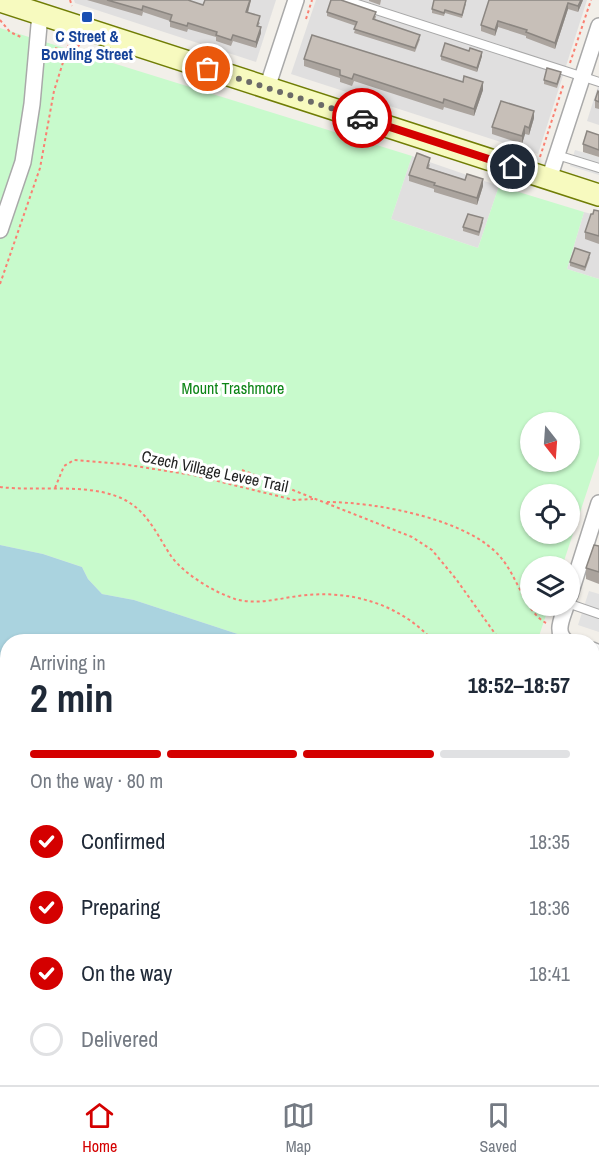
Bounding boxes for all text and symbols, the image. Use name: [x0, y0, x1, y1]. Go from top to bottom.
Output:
marker: C Street & Bowling Street: [80, 10, 94, 24]
place label: C Street & Bowling Street: [41, 25, 134, 65]
pin: [182, 43, 233, 94]
icon: bag: [191, 52, 224, 85]
courier: [332, 88, 392, 148]
icon: car: [346, 102, 379, 135]
pin: [487, 141, 538, 192]
icon: home: [496, 150, 529, 183]
park label: Mount Trashmore: [182, 377, 284, 399]
north arrow: [520, 412, 580, 472]
map controls: [520, 412, 580, 616]
street label: Czech Village Levee Trail: [140, 445, 290, 497]
button: locate: [520, 484, 580, 544]
button: layers: [520, 556, 580, 616]
text: Arriving in: [30, 649, 106, 676]
text: 18:52–18:57: [468, 670, 570, 700]
text: 2 min: [30, 672, 114, 724]
text: On the way · 80 m: [30, 767, 163, 794]
icon: check: [30, 825, 63, 858]
text: Confirmed: [81, 826, 165, 856]
text: 18:35: [529, 828, 570, 855]
icon: check: [30, 891, 63, 924]
text: Preparing: [81, 892, 160, 922]
text: 18:36: [529, 894, 570, 921]
icon: check: [30, 957, 63, 990]
text: On the way: [81, 958, 172, 988]
text: 18:41: [529, 960, 570, 987]
text: Delivered: [81, 1024, 158, 1054]
tab: Home: [82, 1099, 117, 1157]
tab: Map: [282, 1099, 315, 1157]
tab: Saved: [479, 1099, 517, 1157]

